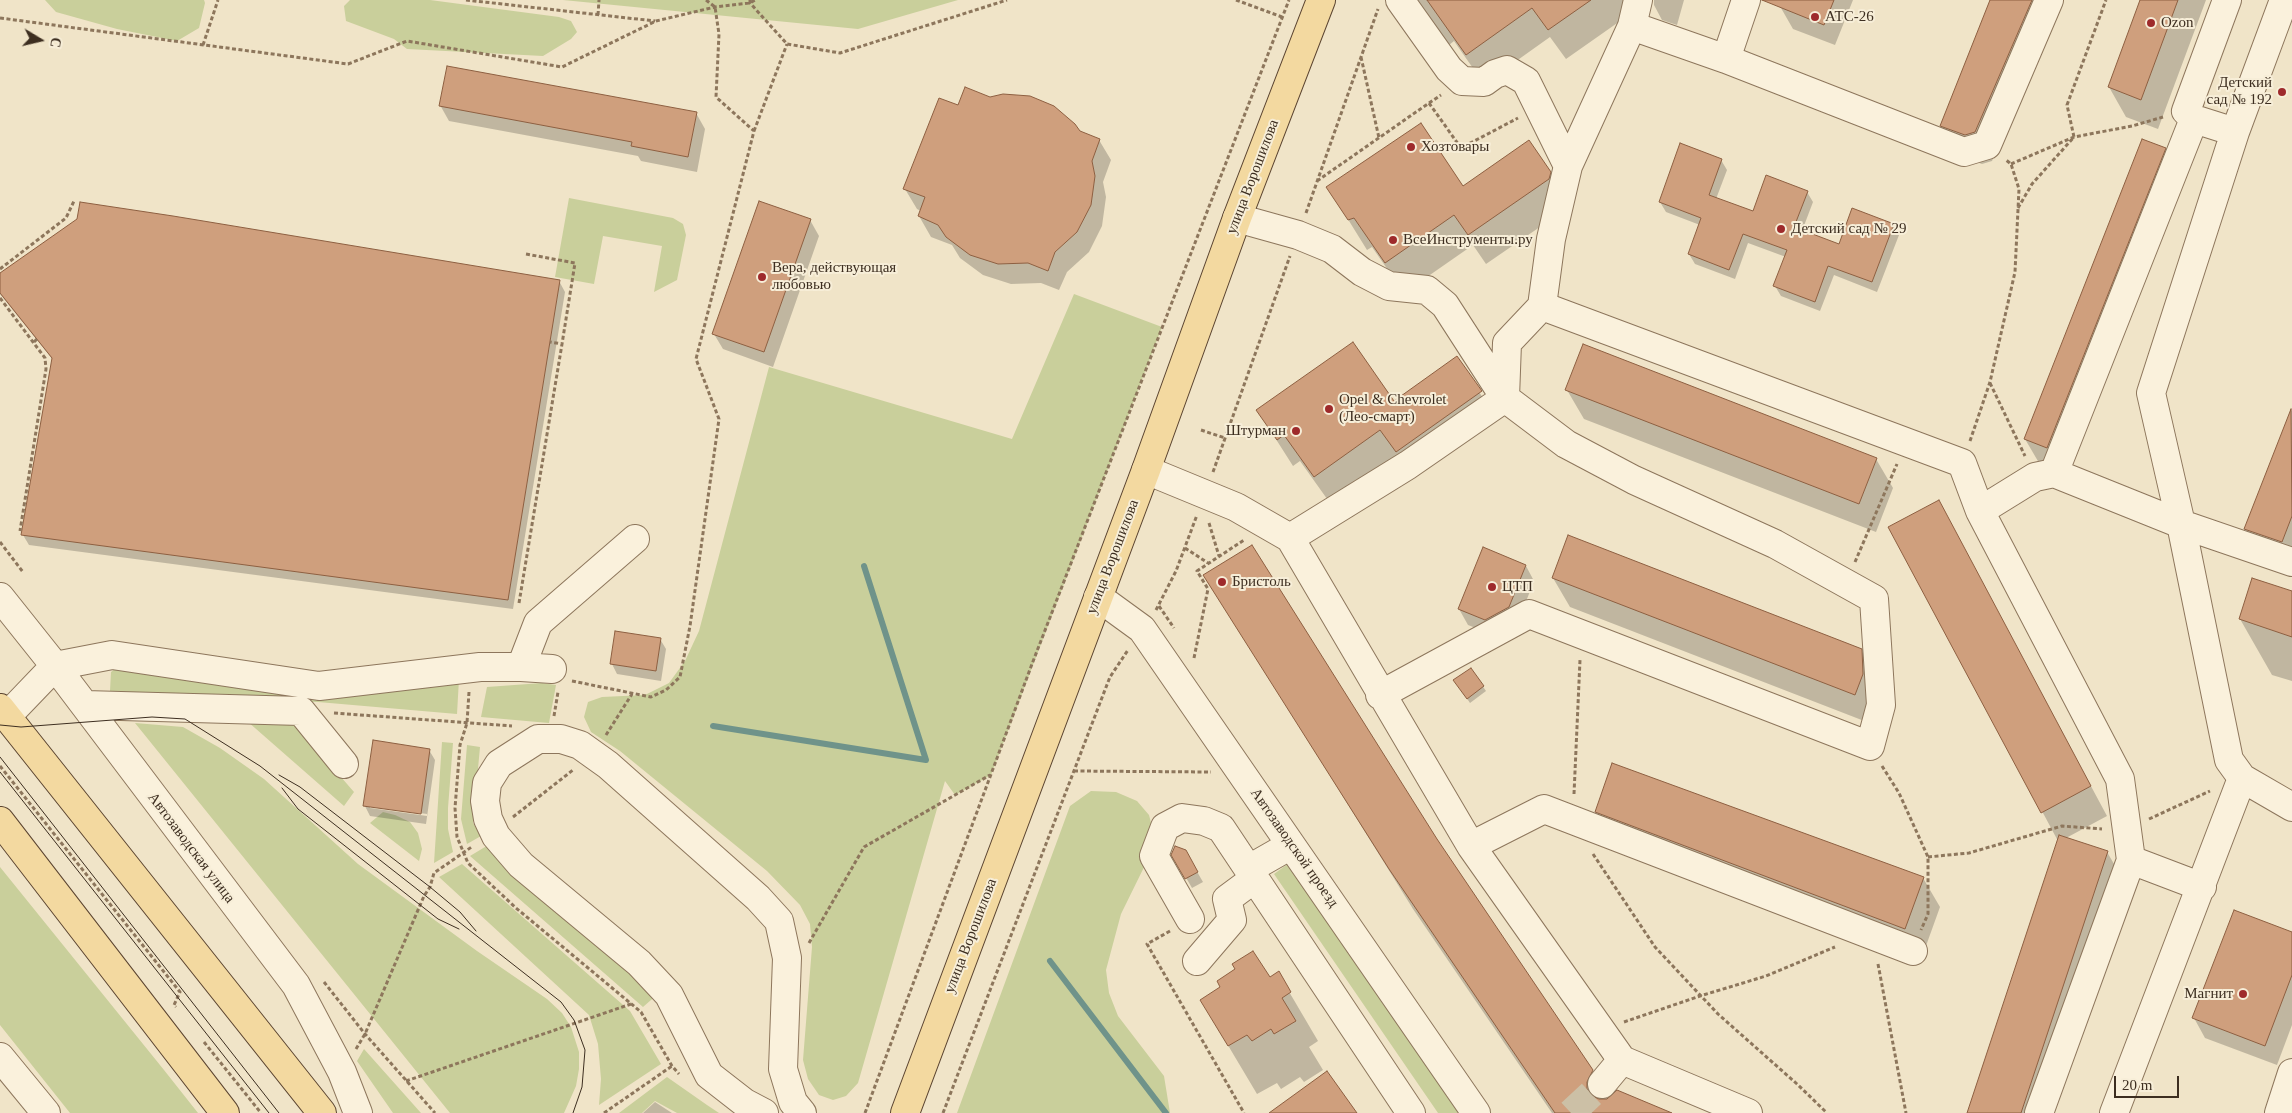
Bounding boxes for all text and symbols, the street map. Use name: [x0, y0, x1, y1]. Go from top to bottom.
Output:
place label: АТС-26: [1825, 8, 1874, 26]
marker: АТС-26: [1809, 11, 1821, 23]
place label: Ozon: [2161, 14, 2193, 32]
north arrow: [15, 15, 65, 65]
marker: Ozon: [2145, 17, 2157, 29]
text: С: [47, 36, 64, 49]
place label: Детский сад № 192: [2207, 74, 2272, 109]
marker: Детский сад № 192: [2276, 86, 2288, 98]
street label: улица Ворошилова: [1223, 117, 1283, 237]
place label: Хозтовары: [1421, 138, 1489, 156]
marker: Хозтовары: [1405, 141, 1417, 153]
place label: Детский сад № 29: [1791, 220, 1907, 238]
marker: Детский сад № 29: [1775, 223, 1787, 235]
place label: ВсеИнструменты.ру: [1403, 231, 1533, 249]
marker: ВсеИнструменты.ру: [1387, 234, 1399, 246]
place label: Вера, действующая любовью: [772, 259, 896, 294]
marker: Вера, действующая любовью: [756, 271, 768, 283]
place label: Opel & Chevrolet (Лео-смарт): [1339, 391, 1446, 426]
marker: Opel & Chevrolet (Лео-смарт): [1323, 403, 1335, 415]
place label: Штурман: [1226, 422, 1286, 440]
marker: Штурман: [1290, 425, 1302, 437]
street label: улица Ворошилова: [1083, 497, 1143, 617]
place label: Бристоль: [1232, 573, 1291, 591]
marker: Бристоль: [1216, 576, 1228, 588]
place label: ЦТП: [1502, 578, 1533, 596]
marker: ЦТП: [1486, 581, 1498, 593]
street label: Автозаводской проезд: [1246, 785, 1342, 911]
street label: Автозаводская улица: [144, 789, 238, 907]
street label: улица Ворошилова: [941, 876, 1001, 996]
place label: Магнит: [2184, 985, 2233, 1003]
marker: Магнит: [2237, 988, 2249, 1000]
scale bar: [2117, 1066, 2182, 1098]
text: 20 m: [2122, 1077, 2152, 1093]

